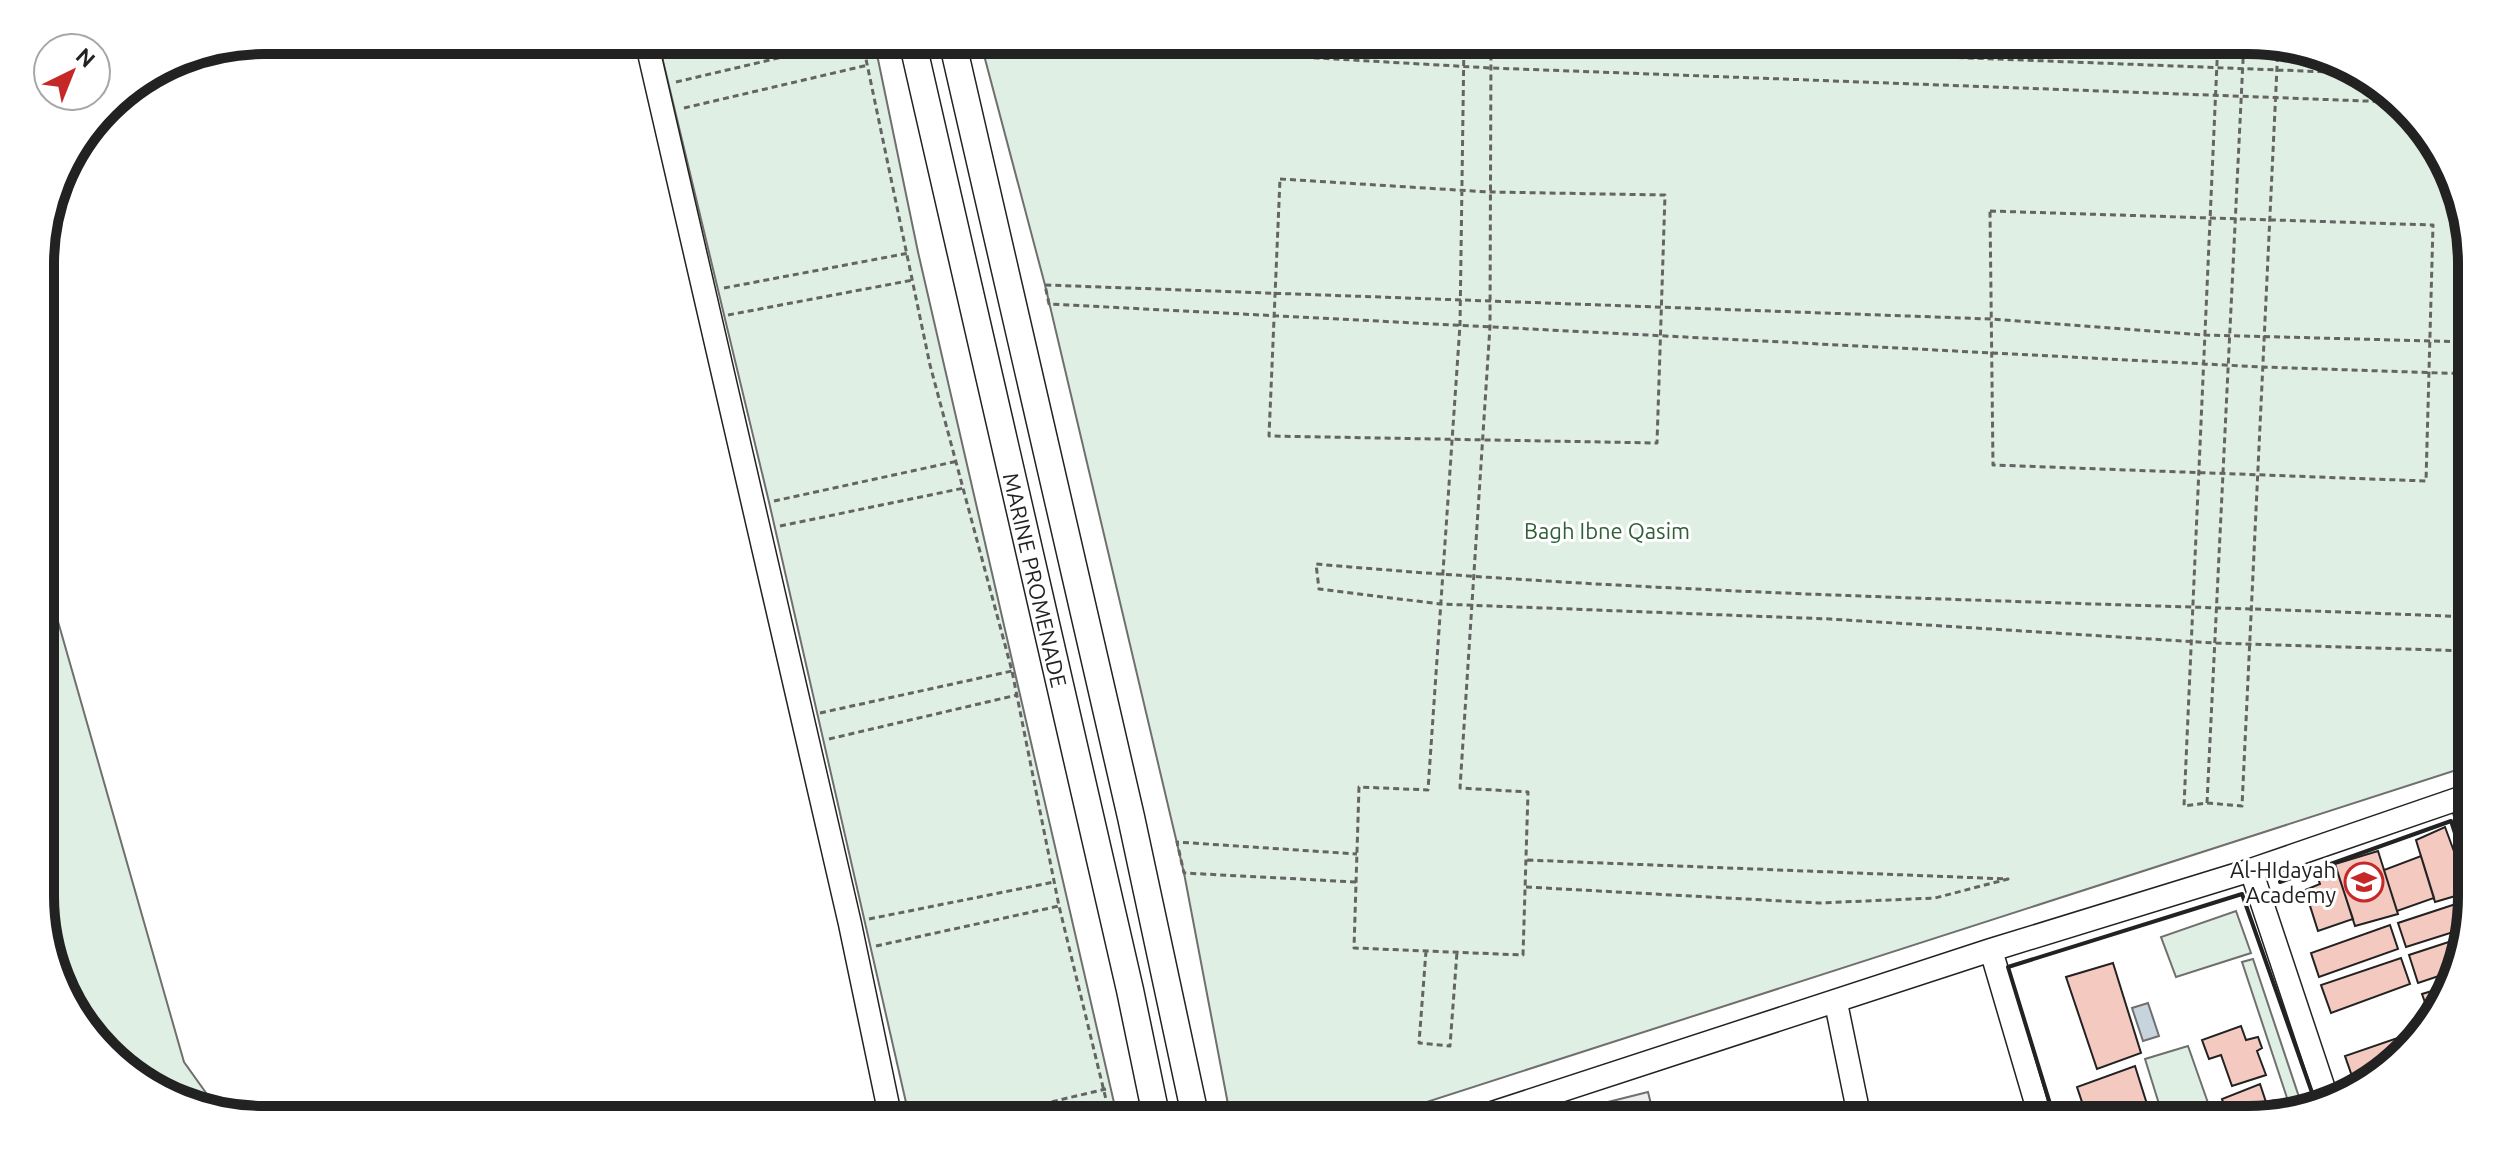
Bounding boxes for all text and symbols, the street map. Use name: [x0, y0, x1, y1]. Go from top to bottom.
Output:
north arrow: [32, 32, 112, 112]
text: N: [71, 42, 101, 72]
street label: MARINE PROMENADE: [999, 470, 1073, 690]
park label: Bagh Ibne Qasim: [1524, 518, 1690, 543]
place label: Al-HIdayah Academy: [2230, 857, 2336, 907]
school or university icon: Al-HIdayah Academy: [2343, 861, 2385, 903]

